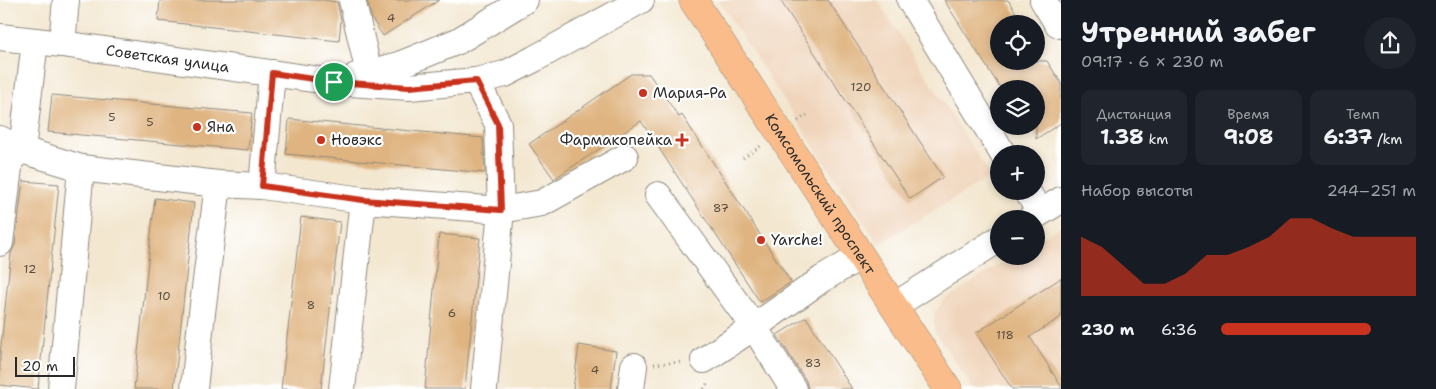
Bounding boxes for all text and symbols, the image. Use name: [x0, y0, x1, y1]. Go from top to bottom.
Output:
house number: 4: [387, 10, 395, 26]
text: Утренний забег: [1081, 13, 1316, 51]
map controls: [990, 15, 1045, 265]
button: locate: [990, 15, 1045, 70]
button: share: [1364, 17, 1416, 69]
street label: Советская улица: [105, 40, 231, 77]
text: 09:17 · 6 × 230 m: [1081, 51, 1223, 72]
pin: [313, 61, 355, 103]
icon: arrive: [320, 68, 348, 96]
house number: 120: [851, 79, 871, 95]
button: layers: [990, 80, 1045, 135]
place label: Мария-Ра: [653, 83, 727, 103]
marker: Мария-Ра: [637, 87, 649, 99]
text: Дистанция: [1097, 105, 1172, 123]
text: Время: [1227, 105, 1270, 123]
text: Темп: [1346, 105, 1380, 123]
house number: 5: [108, 109, 116, 125]
street label: Комсомольский проспект: [760, 110, 880, 279]
house number: 5: [146, 114, 154, 130]
place label: Яна: [207, 117, 235, 137]
marker: Яна: [191, 121, 203, 133]
text: 1.38: [1100, 123, 1144, 151]
text: 9:08: [1223, 123, 1274, 151]
text: 6:37: [1323, 123, 1372, 151]
place label: Новэкс: [331, 130, 382, 150]
place label: Фармакопейка: [560, 130, 673, 150]
text: km: [1144, 130, 1168, 148]
text: /km: [1372, 130, 1402, 148]
marker: Новэкс: [315, 134, 327, 146]
marker: Фармакопейка: [676, 134, 688, 146]
button: +: [990, 145, 1045, 200]
text: Набор высоты: [1081, 180, 1193, 201]
text: 244–251 m: [1327, 180, 1416, 201]
house number: 87: [713, 200, 729, 216]
button: −: [990, 210, 1045, 265]
place label: Yarche!: [771, 230, 823, 250]
marker: Yarche!: [755, 234, 767, 246]
house number: 12: [24, 261, 36, 277]
house number: 10: [157, 288, 171, 304]
house number: 8: [307, 297, 315, 313]
house number: 6: [448, 305, 456, 321]
text: 230 m: [1081, 319, 1134, 340]
text: 6:36: [1161, 319, 1197, 340]
house number: 118: [996, 327, 1014, 343]
scale bar: [15, 354, 75, 377]
house number: 83: [805, 355, 821, 371]
text: 20 m: [22, 357, 58, 375]
house number: 4: [591, 362, 599, 378]

